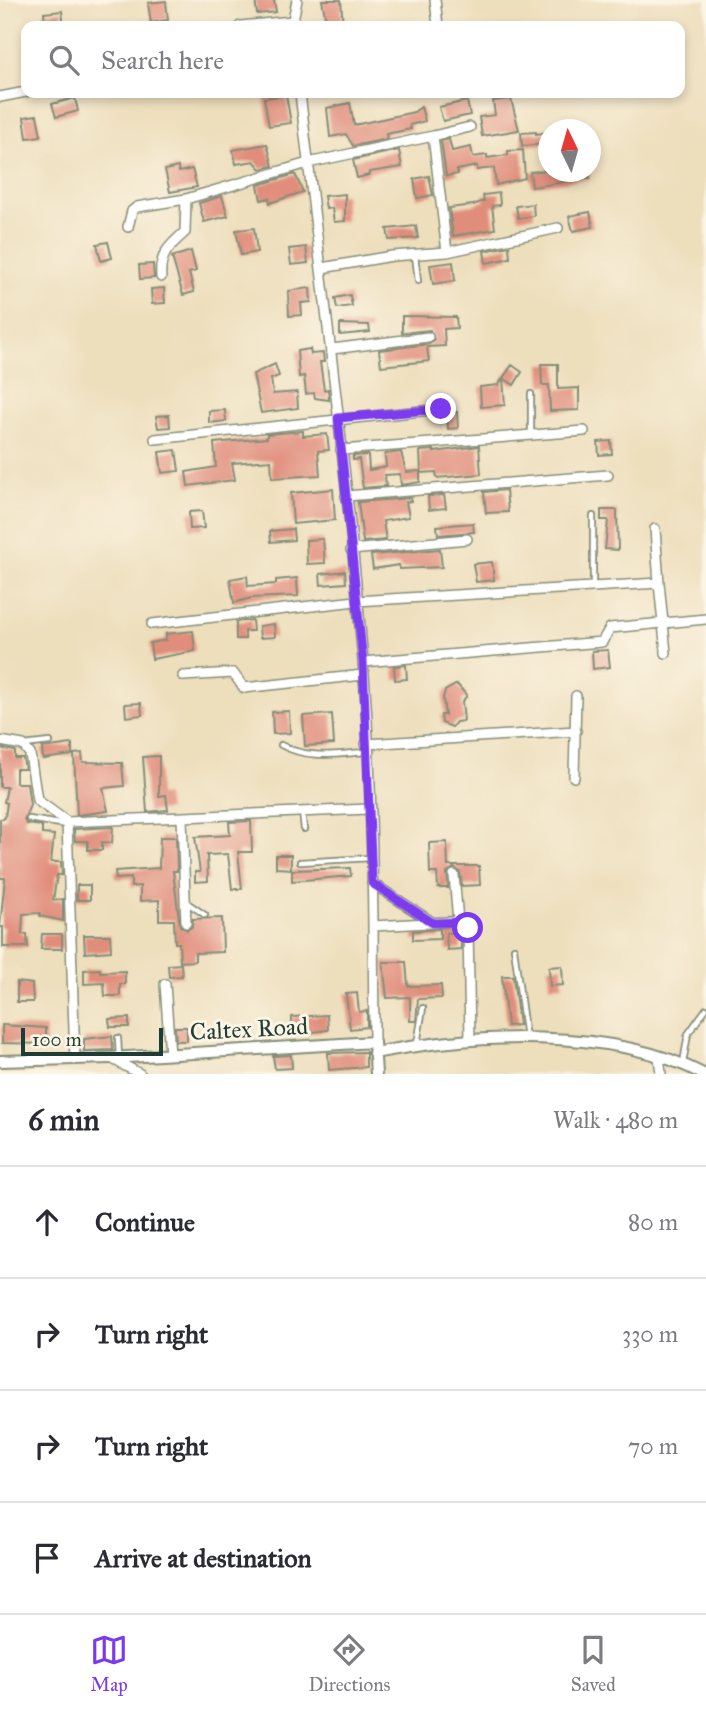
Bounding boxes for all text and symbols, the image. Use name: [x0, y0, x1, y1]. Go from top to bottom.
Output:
search box: [21, 21, 685, 98]
icon: search: [45, 41, 83, 79]
text: Search here: [101, 44, 224, 76]
north arrow: [538, 119, 601, 182]
route end: [425, 393, 456, 424]
route start: [452, 912, 483, 943]
street label: Caltex Road: [189, 1011, 309, 1047]
scale bar: [21, 1025, 163, 1057]
text: 100 m: [32, 1028, 82, 1051]
text: 6 min: [28, 1102, 100, 1138]
text: Walk · 480 m: [553, 1106, 678, 1134]
icon: ahead: [28, 1203, 66, 1241]
text: Continue: [95, 1206, 195, 1238]
text: 80 m: [628, 1208, 678, 1236]
icon: right: [28, 1315, 66, 1353]
text: Turn right: [95, 1318, 208, 1350]
text: 330 m: [622, 1320, 678, 1348]
icon: right: [28, 1427, 66, 1465]
text: Turn right: [95, 1430, 208, 1462]
text: 70 m: [628, 1432, 678, 1460]
icon: arrive: [28, 1539, 66, 1577]
text: Arrive at destination: [95, 1542, 312, 1574]
tab: Map: [90, 1631, 128, 1696]
tab: Directions: [308, 1631, 390, 1696]
tab: Saved: [571, 1631, 616, 1696]

